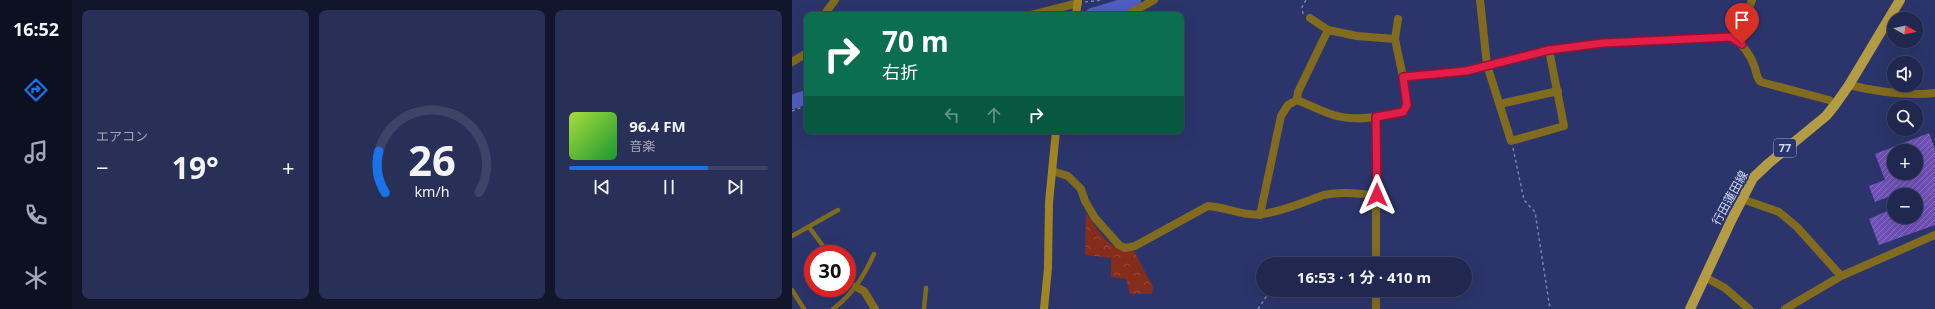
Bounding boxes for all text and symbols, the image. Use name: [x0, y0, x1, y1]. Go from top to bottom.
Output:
pin: [1725, 3, 1759, 44]
icon: arrive: [1731, 9, 1753, 31]
north arrow: [1887, 12, 1923, 48]
map controls: [1887, 12, 1923, 224]
text: 16:52: [13, 17, 59, 41]
text: 70 m: [882, 22, 949, 60]
icon: right: [816, 28, 868, 80]
button: sound: [1887, 56, 1923, 92]
text: 右折: [882, 60, 918, 84]
icon: directions: [22, 76, 50, 104]
button: search: [1887, 100, 1923, 136]
icon: left: [941, 104, 963, 126]
icon: ahead: [983, 104, 1005, 126]
icon: right: [1025, 104, 1047, 126]
text: 96.4 FM: [629, 116, 686, 136]
text: エアコン: [96, 127, 148, 145]
text: 26: [408, 131, 456, 187]
text: 音楽: [629, 137, 655, 155]
icon: music: [22, 138, 50, 166]
road number: 77: [1774, 139, 1796, 157]
button: +: [1887, 144, 1923, 180]
text: 19°: [172, 147, 219, 188]
text: −: [96, 152, 109, 182]
text: +: [282, 152, 295, 182]
street label: 行田蓮田線: [1708, 167, 1752, 228]
position arrow: [1356, 174, 1398, 216]
icon: previous: [591, 176, 613, 198]
icon: pause: [658, 176, 680, 198]
icon: next: [724, 176, 746, 198]
text: km/h: [414, 181, 450, 200]
button: −: [1887, 188, 1923, 224]
icon: phone: [22, 201, 50, 229]
speed limit sign: 30: [804, 245, 856, 297]
icon: climate: [22, 264, 50, 292]
text: 16:53 · 1 分 · 410 m: [1297, 267, 1431, 287]

